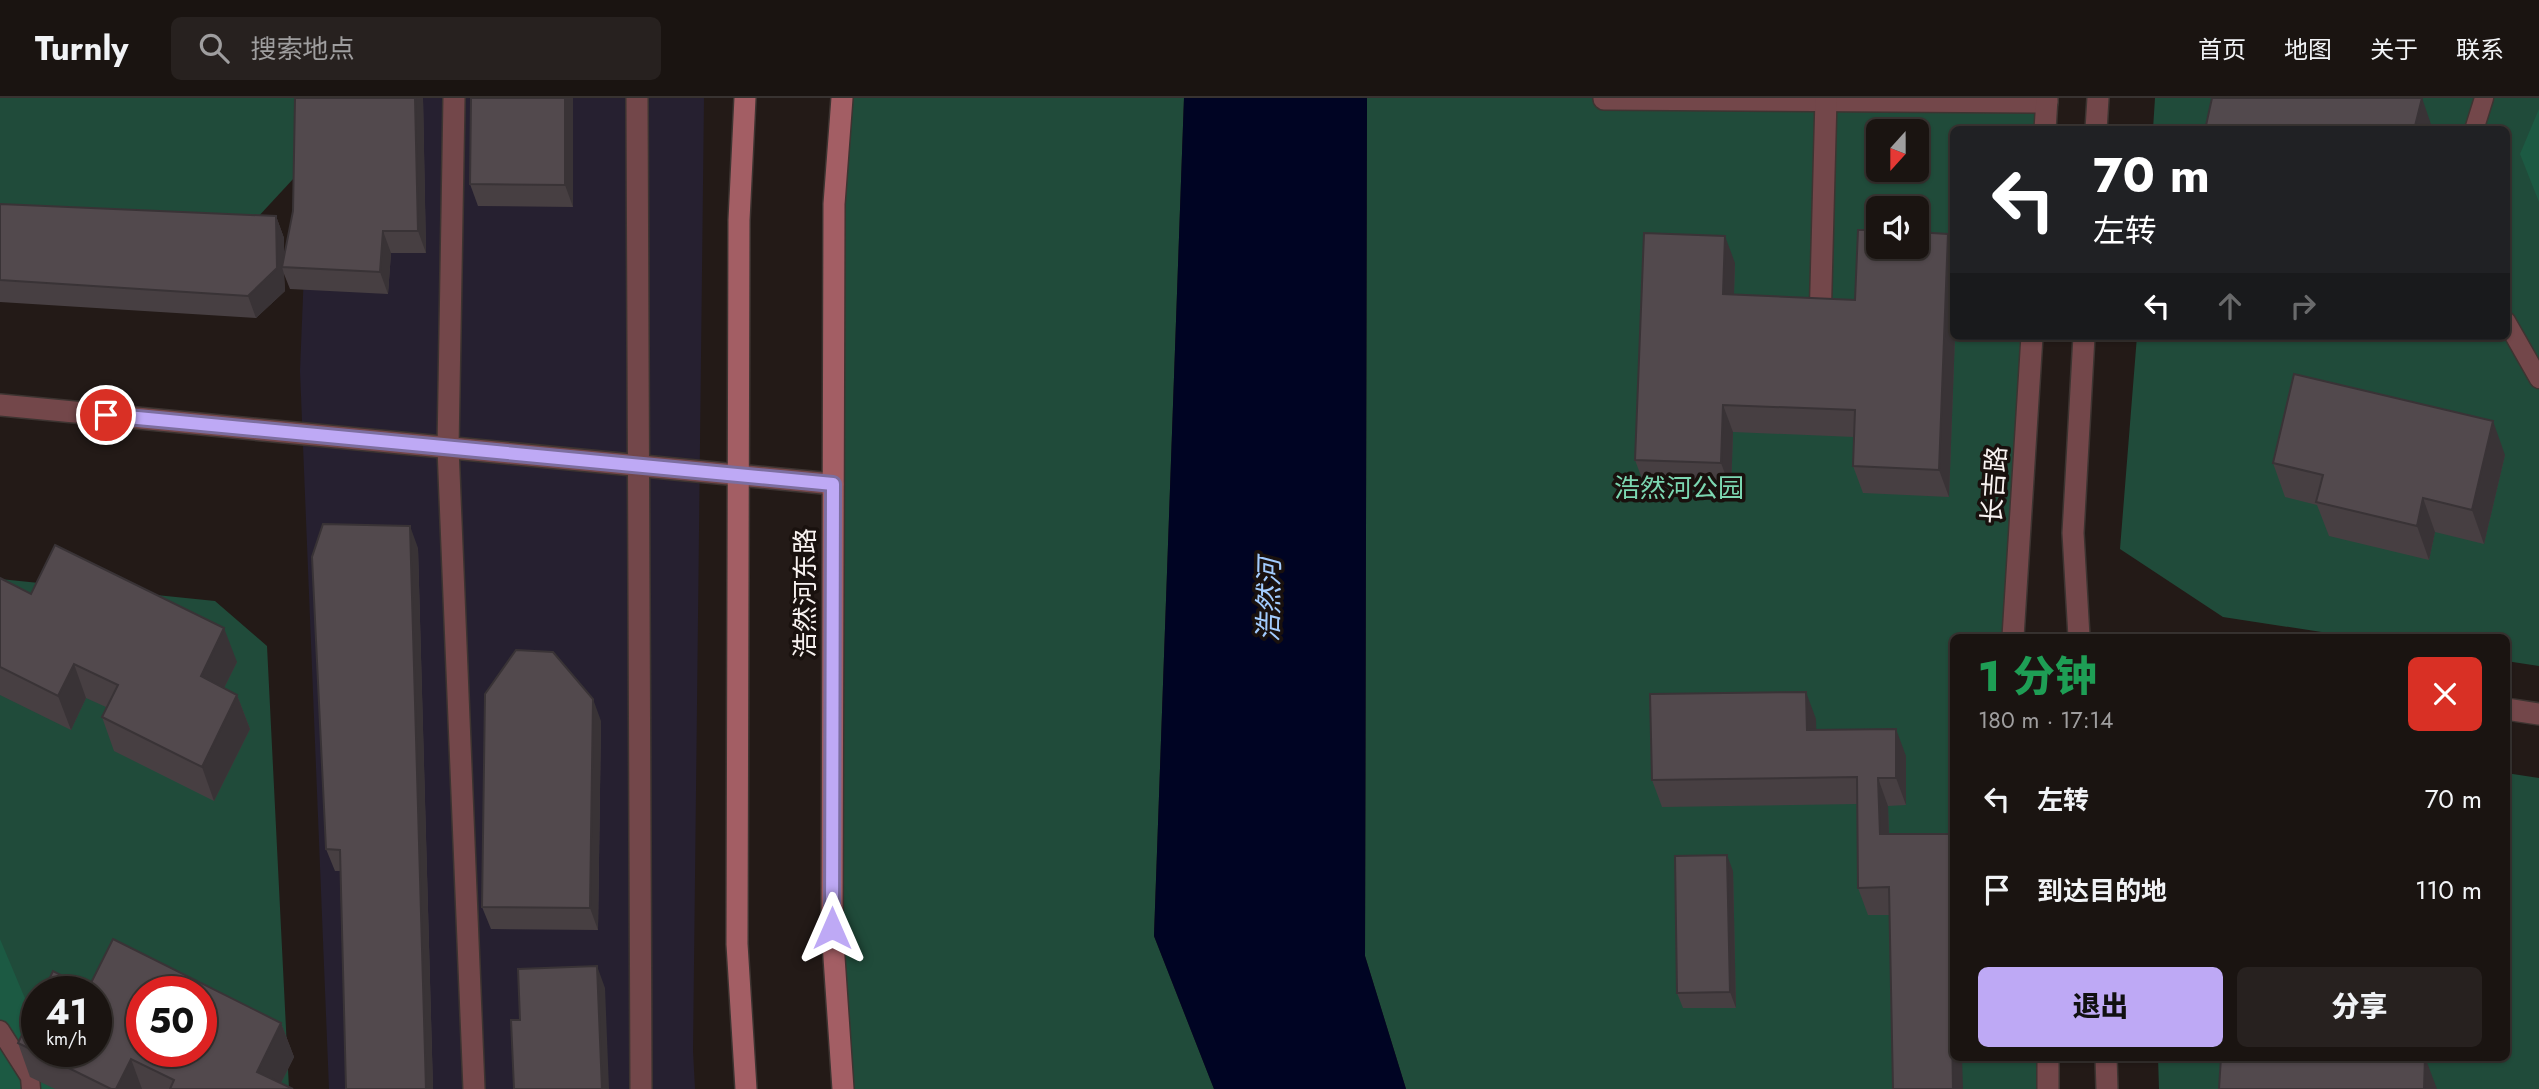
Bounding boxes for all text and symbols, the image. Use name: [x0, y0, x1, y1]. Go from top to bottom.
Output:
search box: [171, 17, 661, 80]
text: Turnly: [35, 25, 129, 72]
icon: search: [195, 29, 233, 67]
text: 搜索地点: [251, 30, 355, 68]
text: 首页: [2198, 32, 2246, 67]
text: 地图: [2284, 32, 2332, 67]
text: 关于: [2370, 32, 2418, 67]
text: 联系: [2456, 32, 2504, 67]
north arrow: [1866, 119, 1928, 182]
map controls: [1866, 119, 1929, 259]
text: 70 m: [2093, 140, 2210, 210]
icon: left: [1978, 154, 2069, 245]
button: sound: [1866, 196, 1929, 259]
text: 左转: [2093, 208, 2157, 254]
icon: left: [2138, 287, 2176, 325]
icon: ahead: [2211, 287, 2249, 325]
icon: right: [2284, 287, 2322, 325]
pin: [76, 385, 136, 445]
icon: arrive: [87, 396, 125, 434]
street label: 长吉路: [1972, 445, 2016, 525]
park label: 浩然河公园: [1614, 469, 1744, 507]
street label: 浩然河东路: [786, 528, 824, 658]
water label: 浩然河: [1248, 553, 1290, 642]
text: 1 分钟: [1978, 646, 2097, 707]
button: close: [2408, 657, 2482, 731]
text: 180 m · 17:14: [1978, 703, 2113, 737]
icon: left: [1978, 780, 2016, 818]
text: 70 m: [2425, 780, 2482, 818]
text: 左转: [2037, 781, 2089, 819]
icon: arrive: [1978, 871, 2016, 909]
text: 110 m: [2415, 871, 2482, 909]
text: 到达目的地: [2037, 872, 2167, 910]
position arrow: [795, 891, 869, 965]
button: 退出: [1978, 967, 2223, 1047]
button: 分享: [2237, 967, 2482, 1047]
speed limit sign: 50: [126, 976, 217, 1067]
text: 41: [45, 987, 88, 1037]
text: km/h: [46, 1026, 87, 1052]

